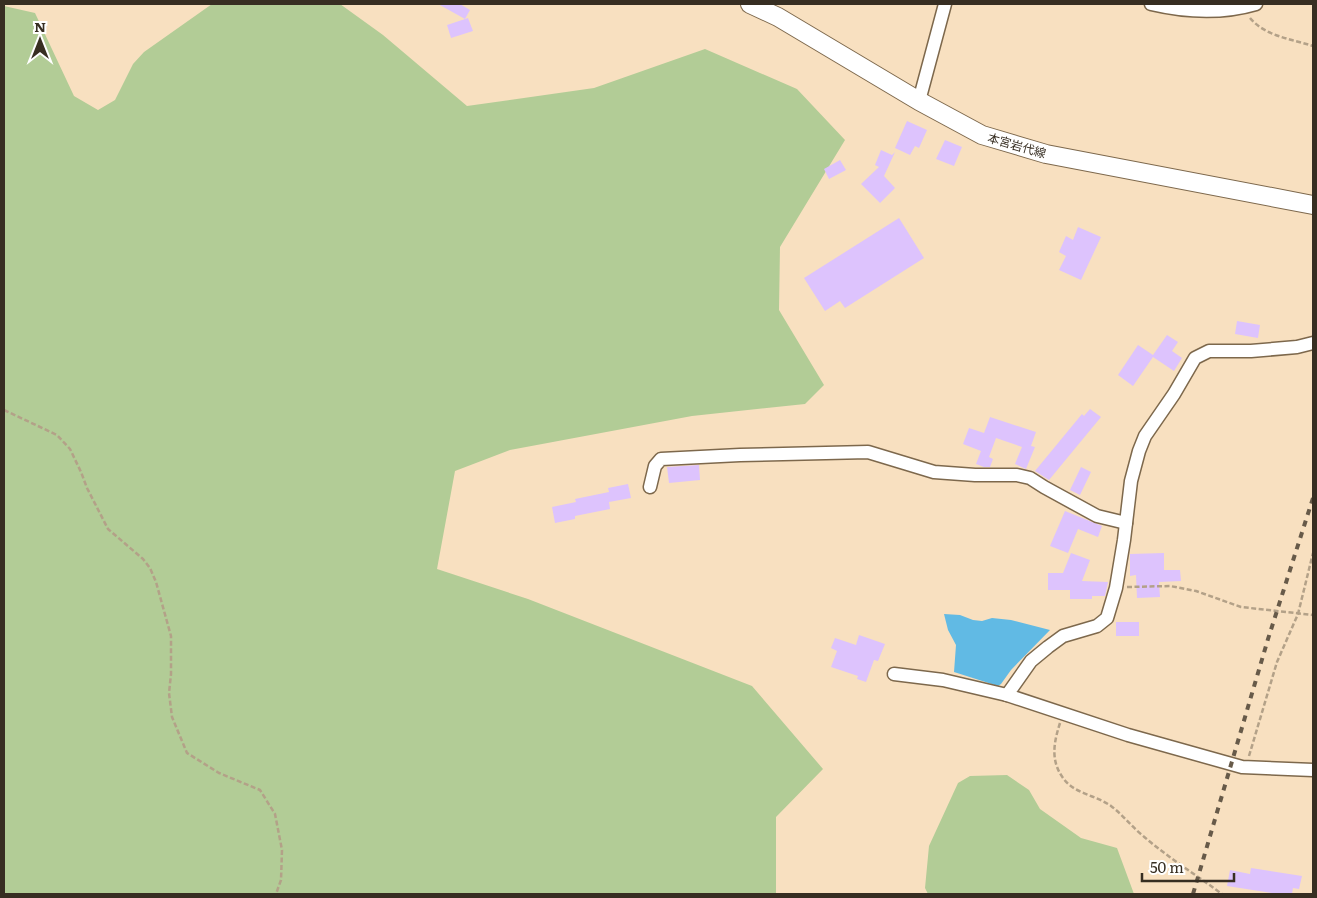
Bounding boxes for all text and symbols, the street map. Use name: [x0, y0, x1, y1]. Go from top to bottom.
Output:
north arrow: [15, 15, 65, 65]
text: N: [34, 16, 46, 36]
street label: 本宮岩代線: [986, 128, 1048, 162]
scale bar: [1142, 850, 1234, 882]
text: 50 m: [1150, 855, 1184, 878]

